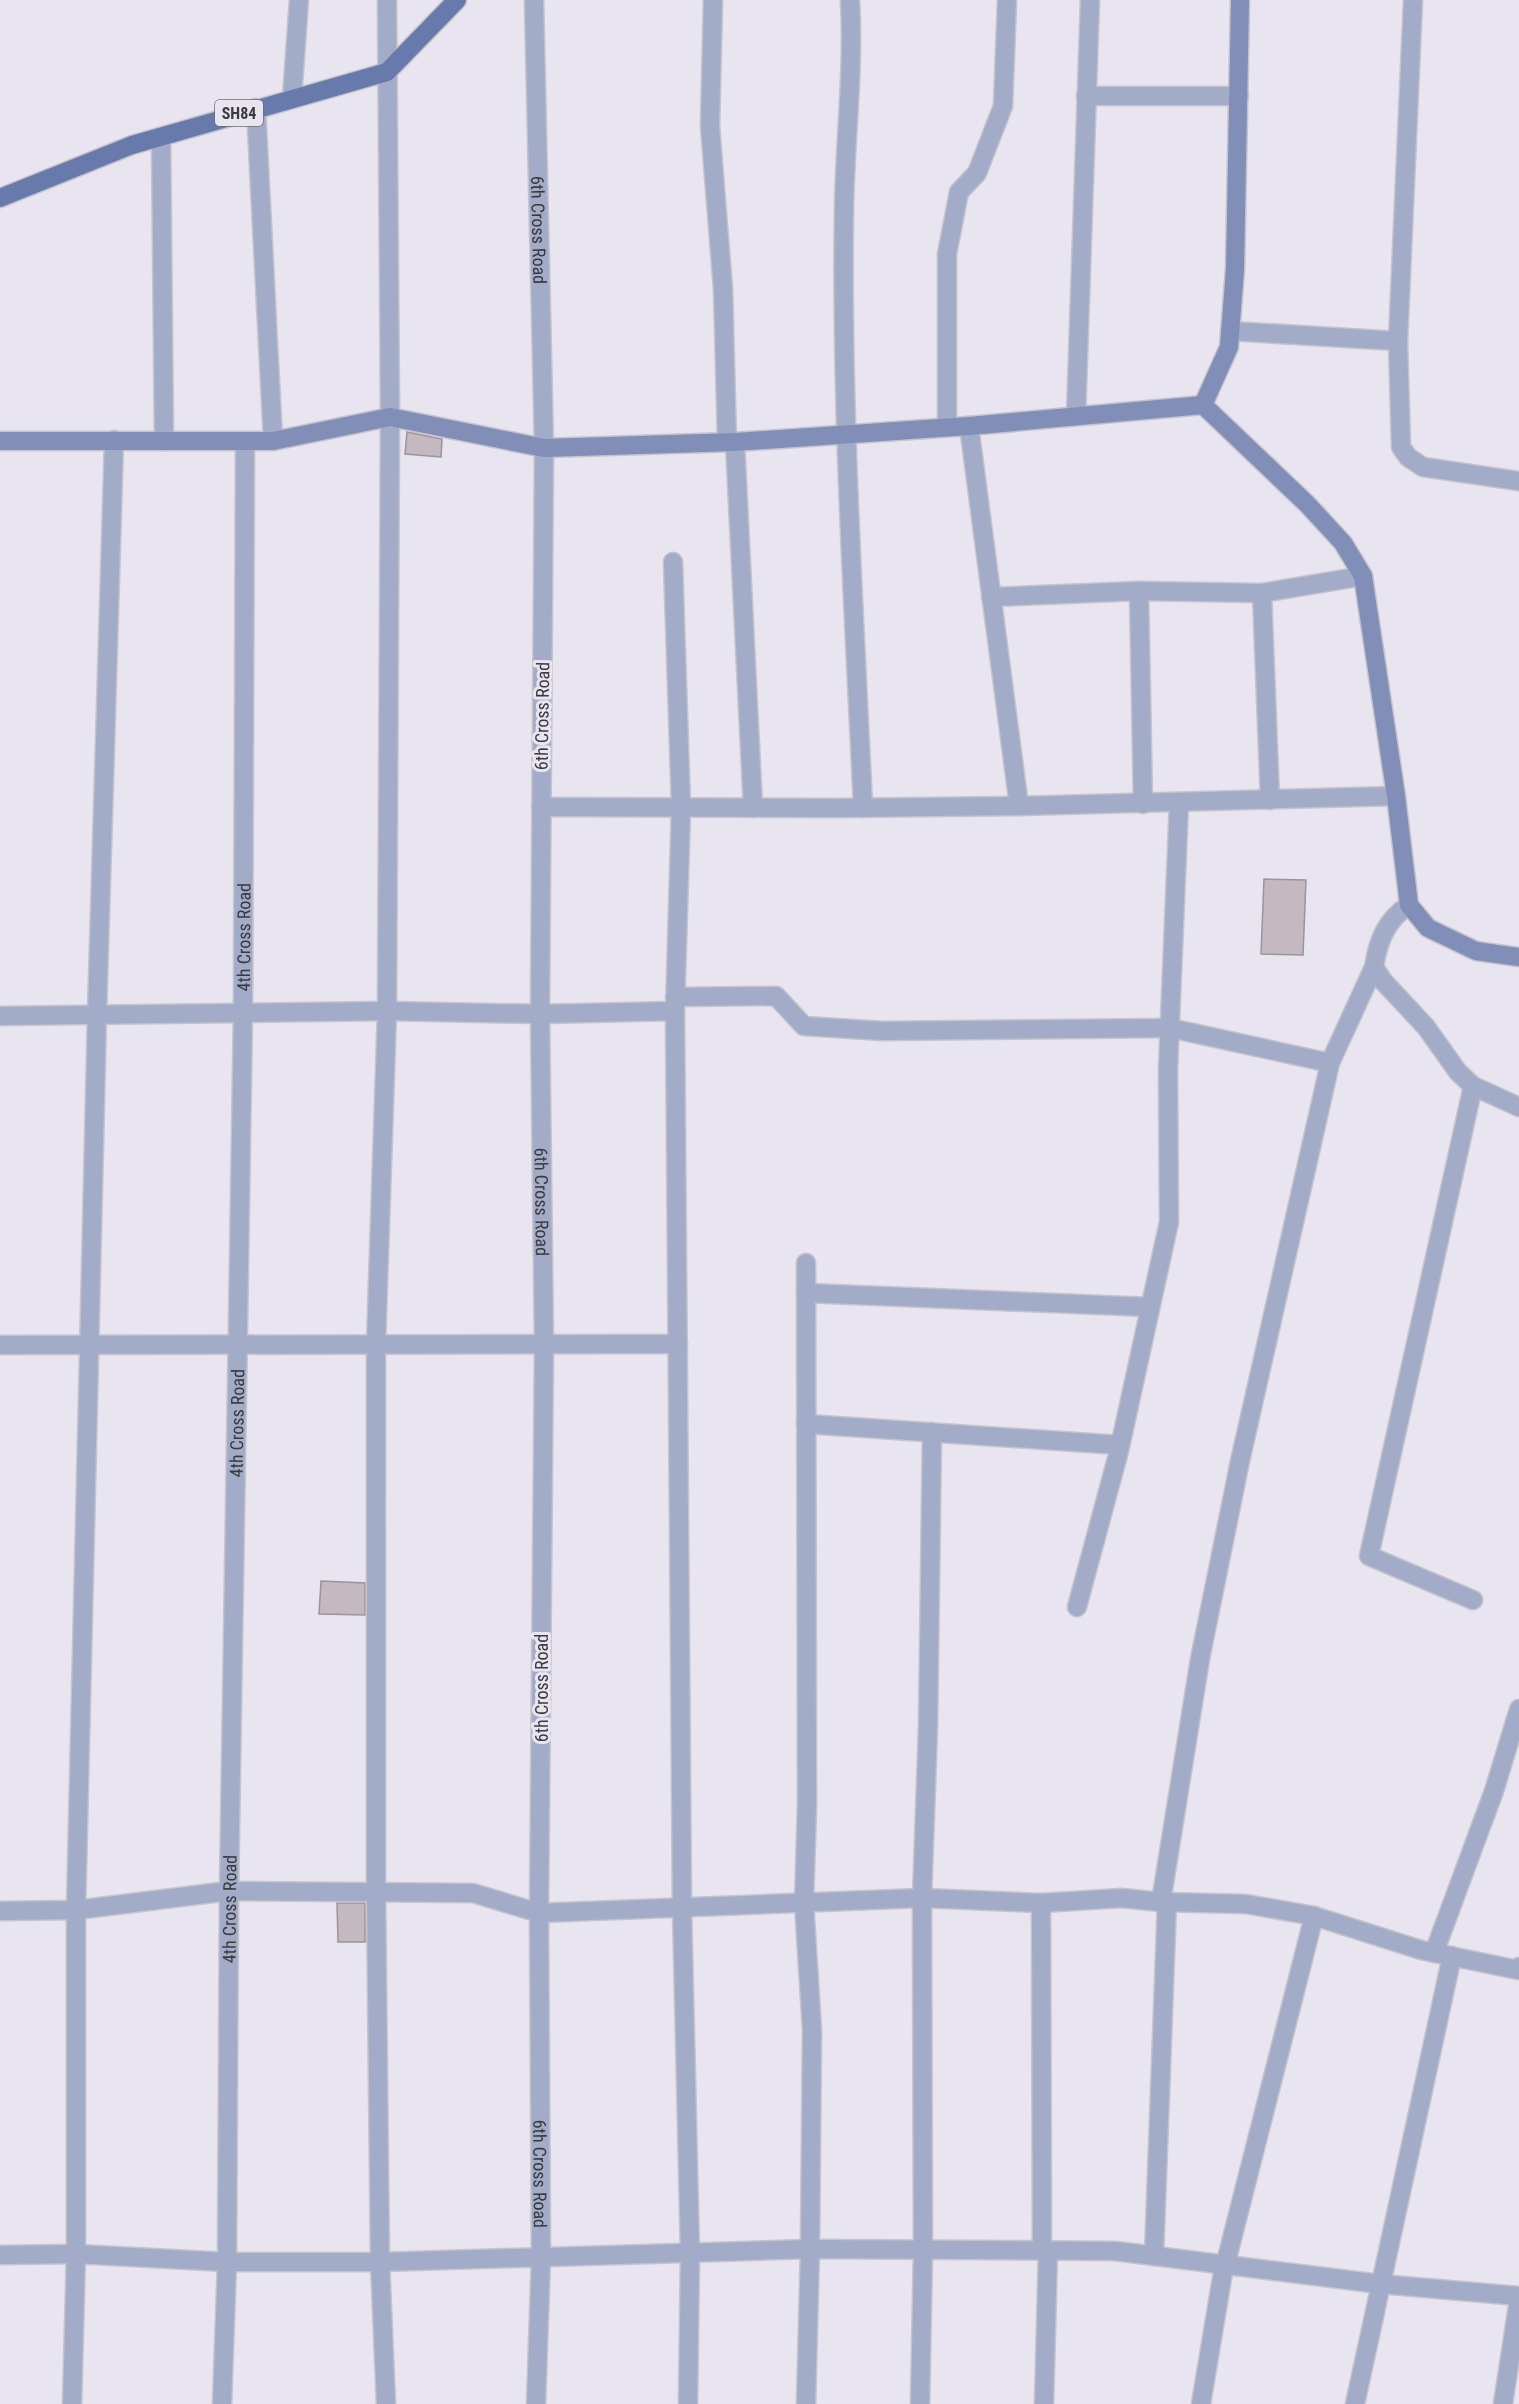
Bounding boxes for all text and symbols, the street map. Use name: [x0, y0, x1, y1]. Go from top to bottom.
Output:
road number: SH84: [215, 100, 263, 126]
street label: 6th Cross Road: [527, 176, 551, 284]
street label: 6th Cross Road: [531, 662, 553, 770]
street label: 4th Cross Road: [233, 883, 254, 991]
street label: 6th Cross Road: [531, 1148, 553, 1256]
street label: 4th Cross Road: [225, 1369, 248, 1478]
street label: 6th Cross Road: [531, 1634, 552, 1742]
street label: 4th Cross Road: [218, 1855, 240, 1963]
street label: 6th Cross Road: [530, 2120, 551, 2228]

